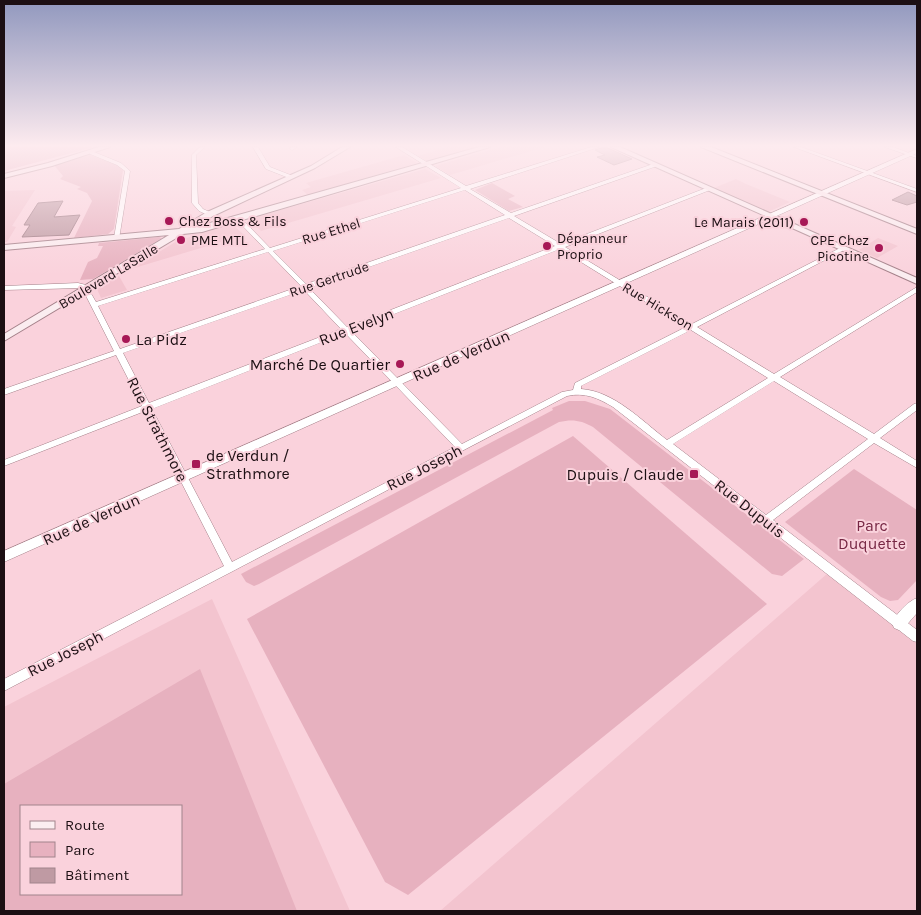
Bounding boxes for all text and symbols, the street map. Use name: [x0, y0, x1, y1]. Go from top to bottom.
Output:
place label: Chez Boss & Fils: [179, 213, 287, 230]
place label: Le Marais (2011): [694, 214, 794, 231]
marker: Chez Boss & Fils: [163, 215, 175, 227]
street label: Rue Ethel: [300, 215, 362, 248]
marker: Le Marais (2011): [798, 216, 810, 228]
place label: Dépanneur Proprio: [557, 230, 628, 263]
place label: PME MTL: [191, 232, 248, 249]
place label: CPE Chez Picotine: [811, 232, 869, 265]
marker: PME MTL: [175, 234, 187, 246]
street label: Boulevard LaSalle: [56, 240, 161, 313]
marker: Dépanneur Proprio: [541, 240, 553, 252]
marker: CPE Chez Picotine: [873, 242, 885, 254]
street label: Rue Gertrude: [287, 258, 371, 301]
street label: Rue Hickson: [619, 279, 696, 334]
street label: Rue Evelyn: [316, 304, 396, 349]
street label: Rue de Verdun: [410, 326, 513, 385]
place label: La Pidz: [136, 330, 187, 349]
marker: La Pidz: [120, 333, 132, 345]
place label: Marché De Quartier: [250, 355, 390, 374]
marker: Marché De Quartier: [394, 358, 406, 370]
street label: Rue Strathmore: [123, 374, 192, 485]
street label: Rue Joseph: [383, 440, 465, 495]
place label: de Verdun / Strathmore: [206, 446, 290, 483]
marker: de Verdun / Strathmore: [190, 458, 202, 470]
place label: Dupuis / Claude: [567, 465, 684, 484]
marker: Dupuis / Claude: [688, 468, 700, 480]
street label: Rue Dupuis: [711, 475, 789, 542]
street label: Rue de Verdun: [40, 490, 143, 549]
park label: Parc Duquette: [838, 516, 906, 553]
street label: Rue Joseph: [24, 626, 106, 681]
legend: [20, 805, 182, 895]
text: Route: [65, 816, 105, 834]
text: Parc: [65, 841, 95, 859]
text: Bâtiment: [65, 866, 129, 884]

